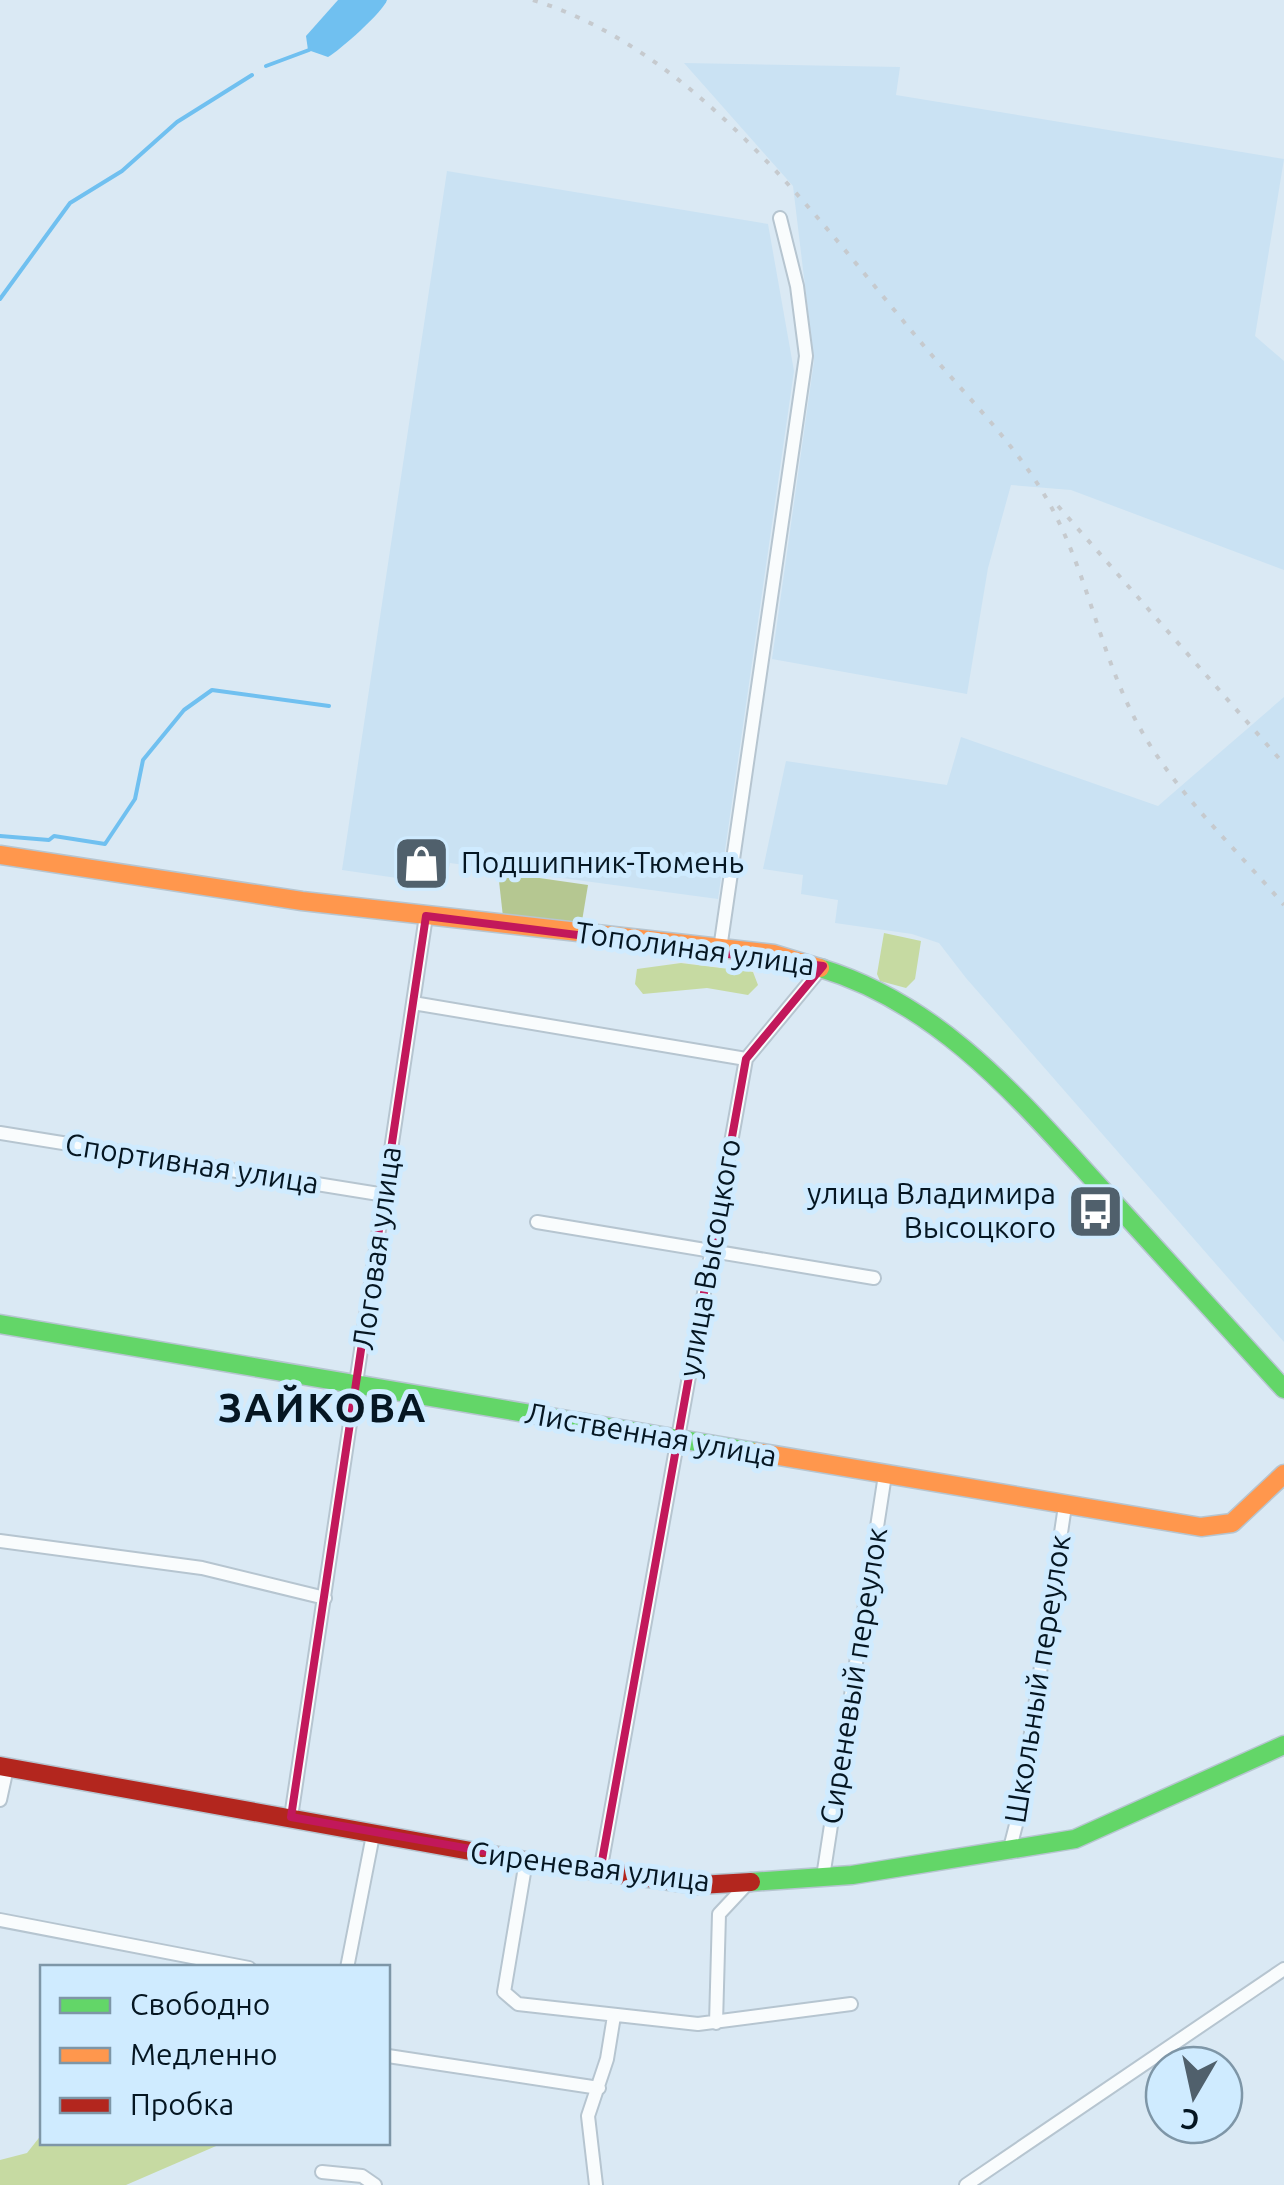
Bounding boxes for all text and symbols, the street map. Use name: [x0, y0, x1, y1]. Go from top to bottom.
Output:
shop icon: Подшипник-Тюмень: [392, 833, 452, 893]
place label: Подшипник-Тюмень: [461, 845, 744, 879]
street label: Тополиная улица: [573, 914, 817, 982]
street label: Спортивная улица: [63, 1126, 321, 1200]
street label: улица Высоцкого: [671, 1136, 747, 1380]
street label: Логовая улица: [345, 1144, 407, 1352]
place label: улица Владимира Высоцкого: [807, 1176, 1056, 1244]
bus stop icon: улица Владимира Высоцкого: [1065, 1181, 1125, 1241]
district label: ЗАЙКОВА: [218, 1384, 428, 1430]
street label: Лиственная улица: [523, 1395, 780, 1473]
street label: Сиреневый переулок: [813, 1525, 893, 1827]
street label: Школьный переулок: [997, 1532, 1077, 1825]
street label: Сиреневая улица: [468, 1834, 712, 1898]
legend: [40, 1965, 390, 2145]
text: Свободно: [130, 1987, 270, 2021]
text: Медленно: [130, 2037, 278, 2071]
north arrow: [1144, 2045, 1244, 2145]
text: Пробка: [130, 2087, 234, 2121]
text: С: [1179, 2103, 1201, 2137]

